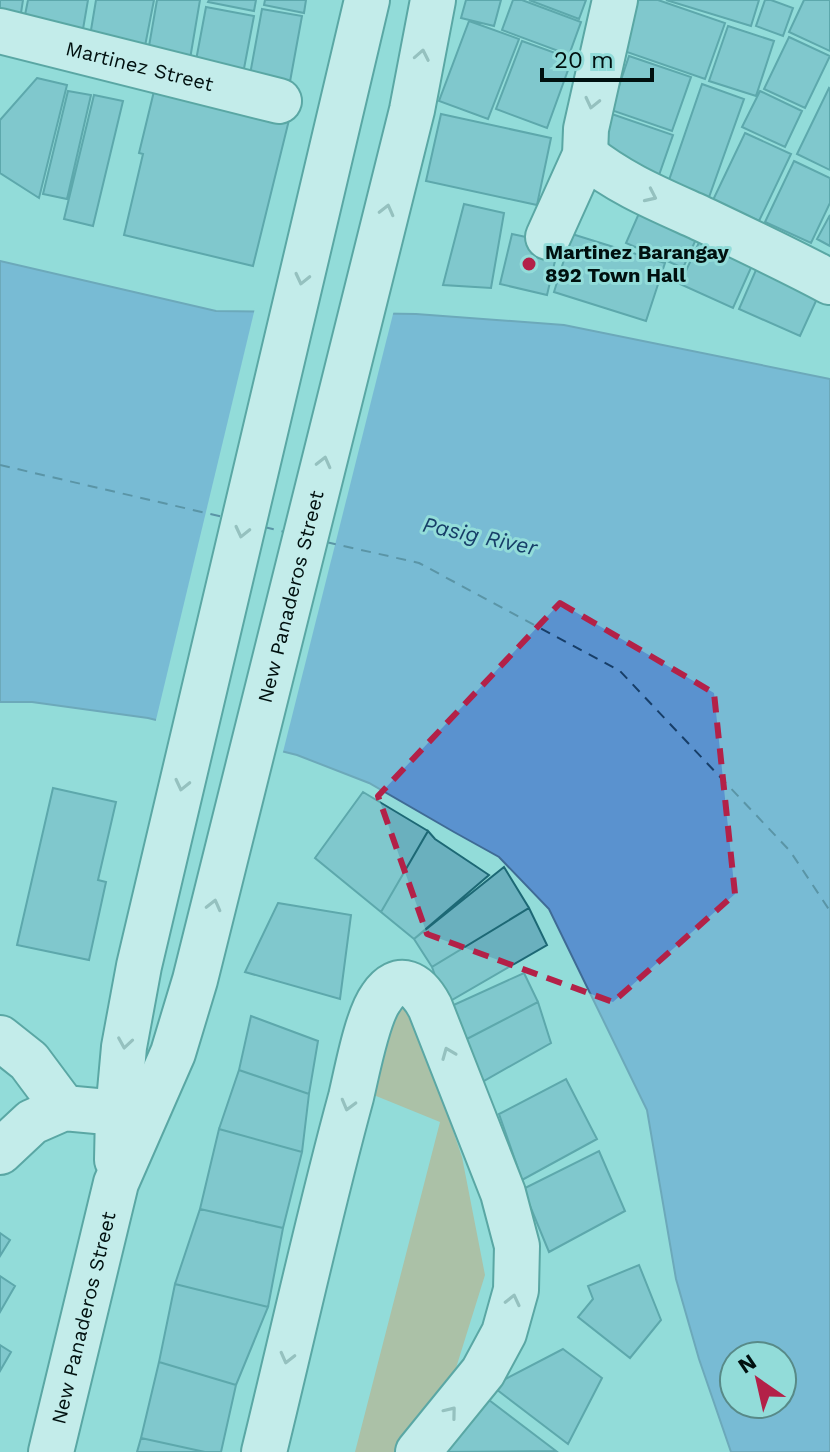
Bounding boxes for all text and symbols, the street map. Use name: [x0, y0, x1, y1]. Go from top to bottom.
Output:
scale bar: [542, 32, 652, 82]
street label: Martinez Street: [63, 36, 217, 96]
text: 20 m: [554, 46, 614, 74]
one-way arrow: [413, 48, 430, 62]
one-way arrow: [584, 96, 601, 110]
one-way arrow: [643, 186, 658, 202]
one-way arrow: [378, 203, 395, 217]
place label: Martinez Barangay 892 Town Hall: [545, 240, 730, 287]
marker: Martinez Barangay 892 Town Hall: [520, 255, 538, 273]
one-way arrow: [295, 272, 312, 285]
one-way arrow: [315, 456, 332, 470]
street label: New Panaderos Street: [253, 488, 329, 705]
water label: Pasig River: [420, 512, 541, 561]
one-way arrow: [234, 524, 251, 538]
one-way arrow: [174, 777, 191, 791]
one-way arrow: [204, 898, 221, 912]
one-way arrow: [117, 1036, 134, 1050]
one-way arrow: [442, 1047, 458, 1061]
one-way arrow: [341, 1097, 358, 1111]
street label: New Panaderos Street: [46, 1209, 121, 1427]
one-way arrow: [503, 1294, 520, 1307]
north arrow: [718, 1340, 798, 1420]
text: N: [733, 1349, 761, 1379]
one-way arrow: [280, 1350, 297, 1364]
one-way arrow: [441, 1407, 456, 1421]

